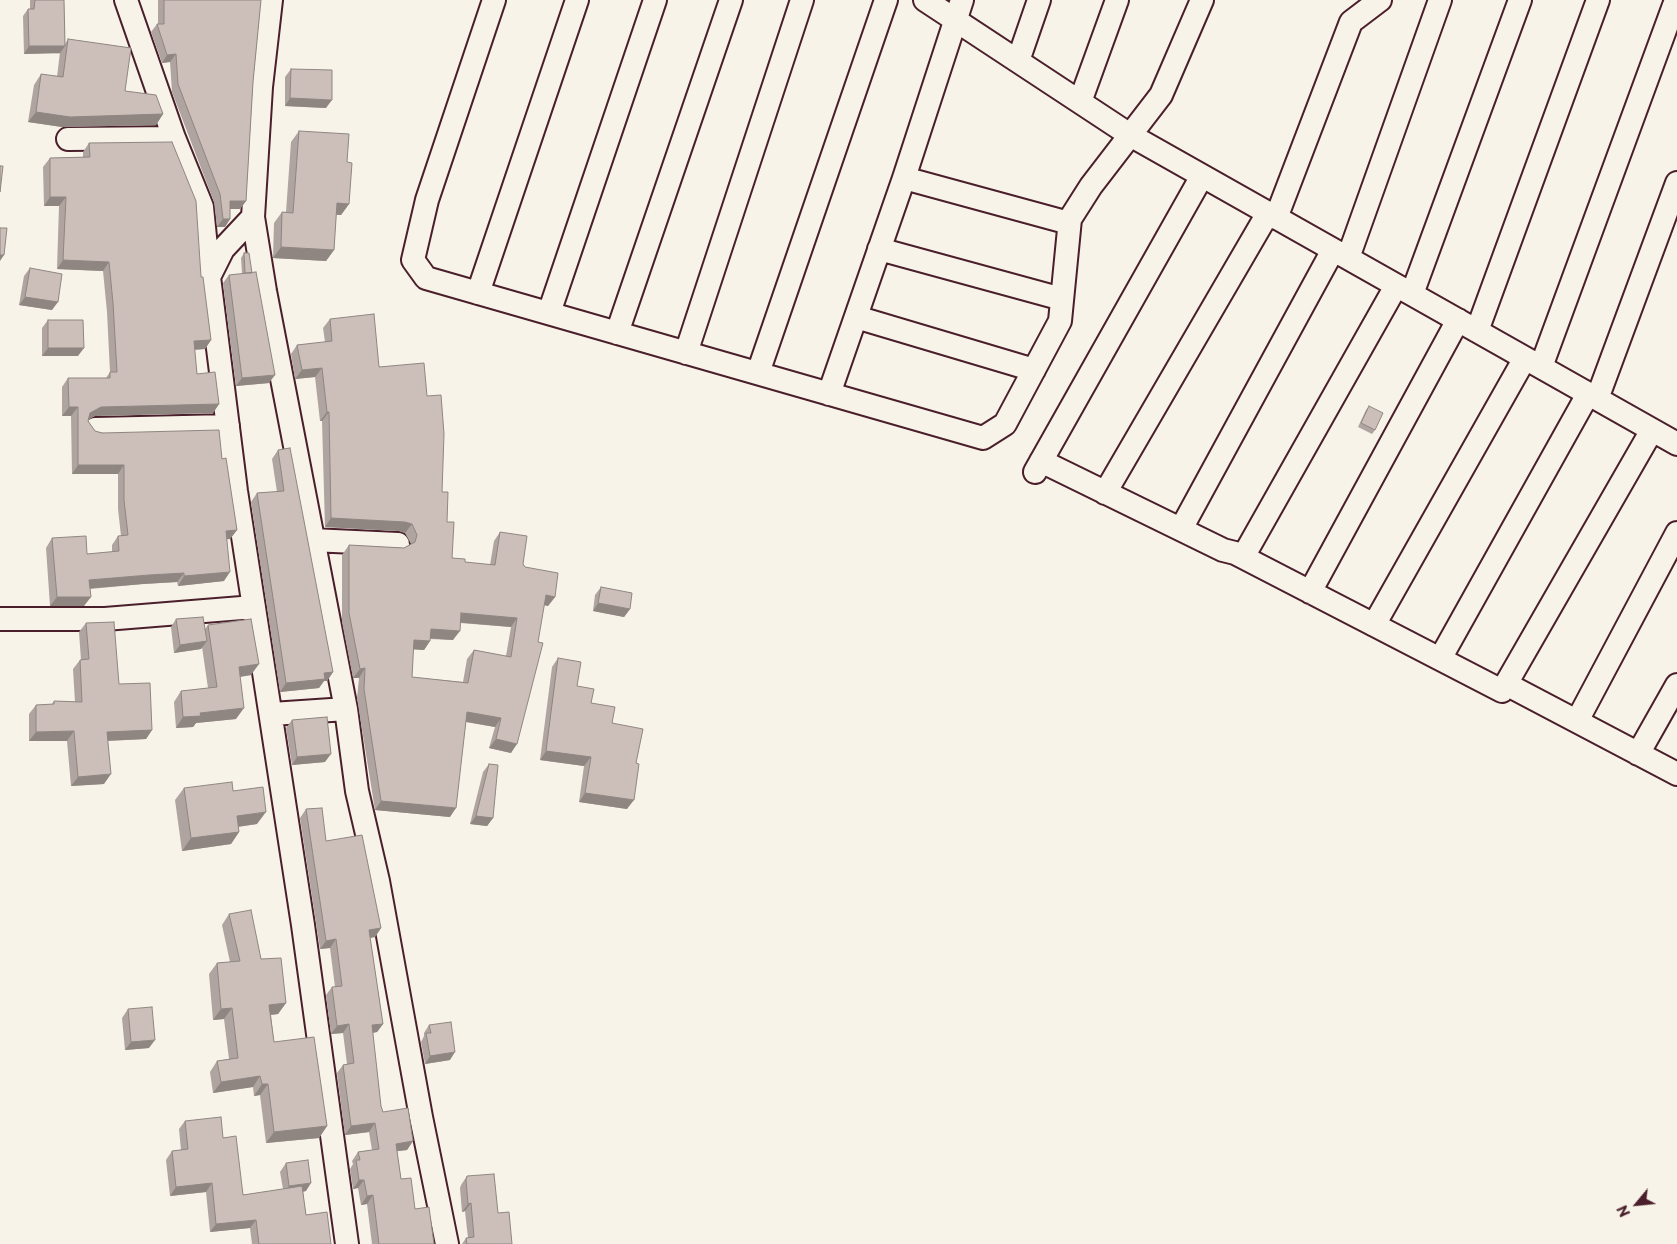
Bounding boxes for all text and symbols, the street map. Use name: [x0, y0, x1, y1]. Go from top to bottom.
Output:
north arrow: [1612, 1179, 1662, 1229]
text: N: [1611, 1201, 1635, 1221]

